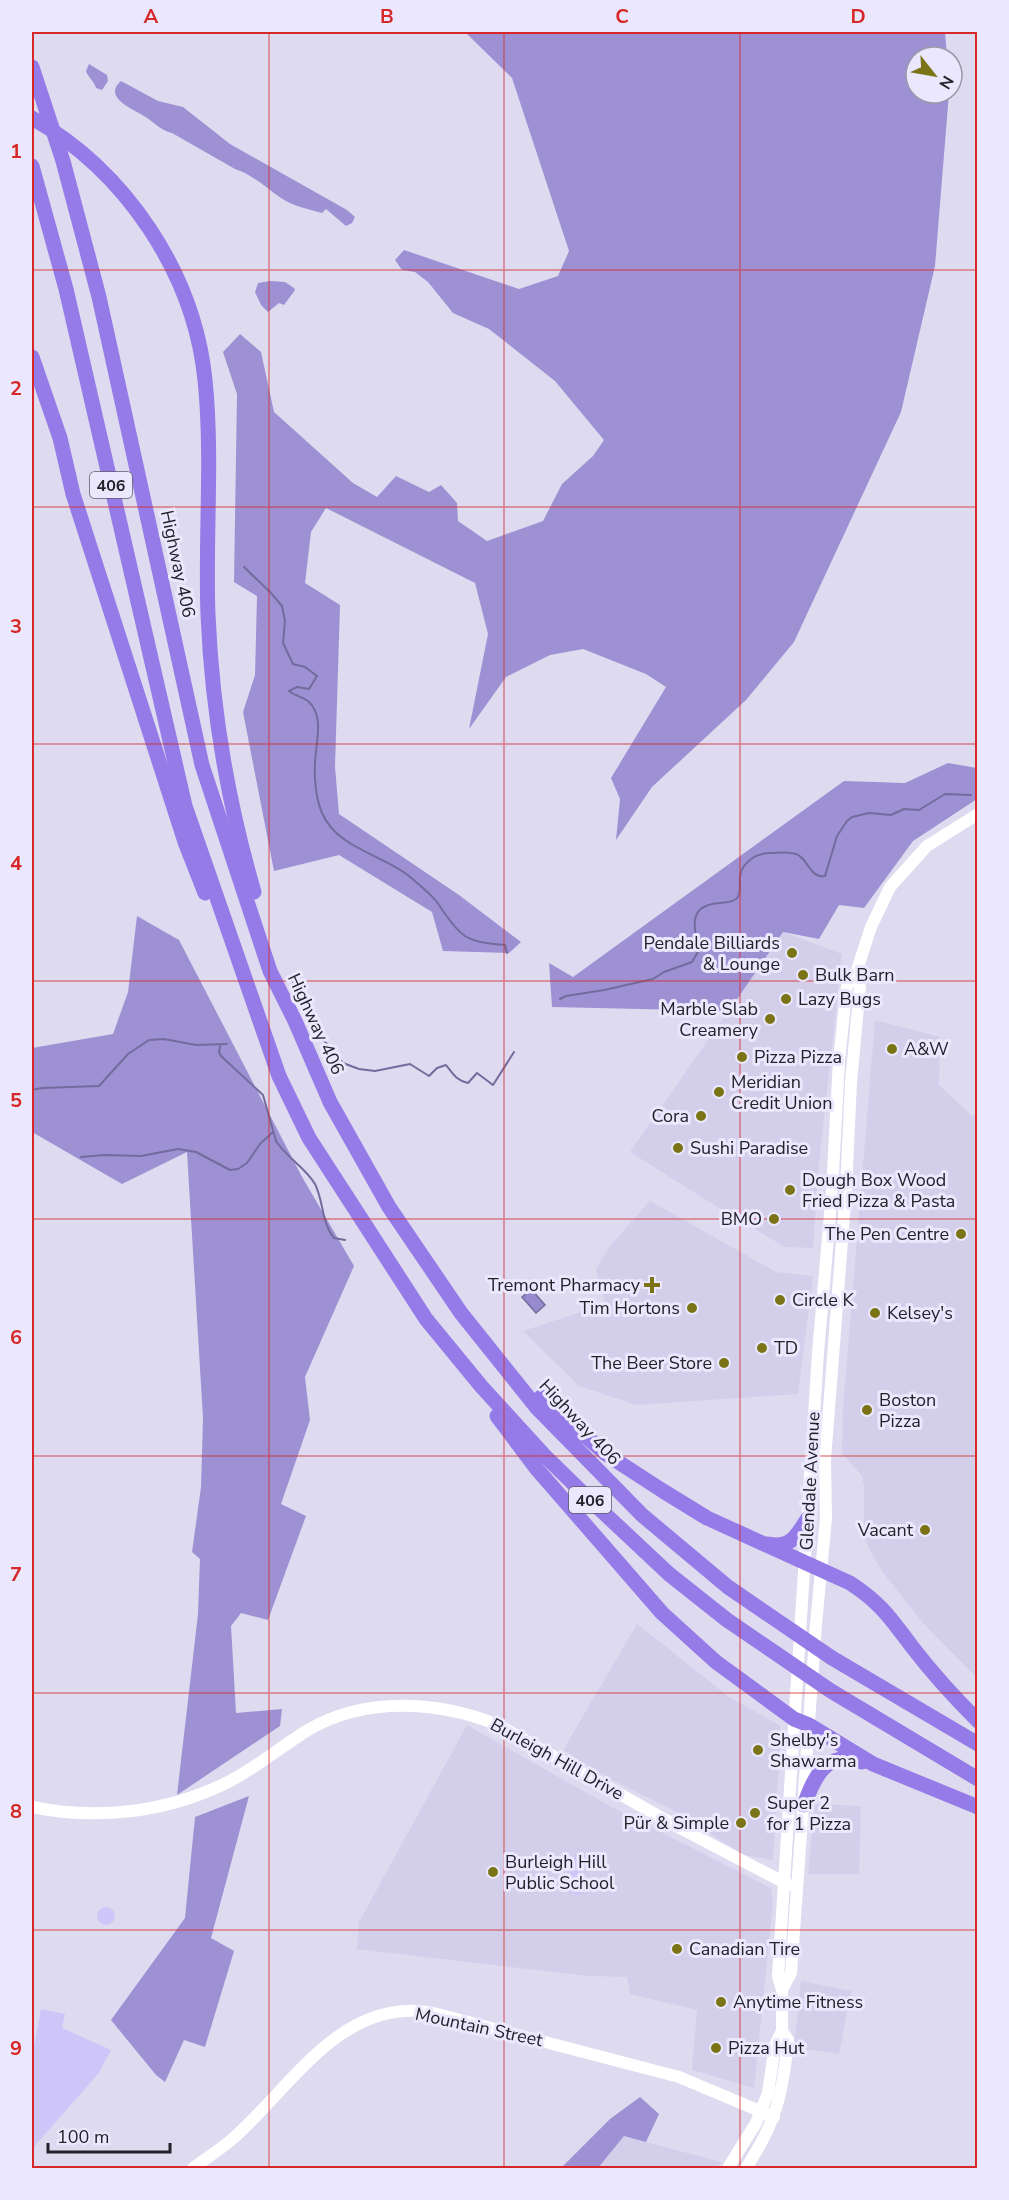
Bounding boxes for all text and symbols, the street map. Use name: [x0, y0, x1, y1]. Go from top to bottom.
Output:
text: A: [144, 3, 159, 30]
text: B: [380, 3, 394, 30]
text: C: [615, 3, 629, 30]
text: D: [850, 3, 866, 30]
north arrow: [904, 45, 964, 105]
text: N: [933, 71, 959, 93]
text: 1: [10, 138, 22, 165]
text: 2: [10, 375, 22, 402]
road number: 406: [90, 472, 132, 498]
street label: Highway 406: [155, 508, 201, 620]
text: 3: [10, 613, 22, 640]
text: 4: [10, 850, 22, 877]
place label: Pendale Billiards & Lounge: [644, 931, 780, 976]
marker: Pendale Billiards & Lounge: [785, 946, 799, 960]
place label: Bulk Barn: [815, 963, 895, 987]
marker: Bulk Barn: [796, 968, 810, 982]
street label: Highway 406: [282, 969, 350, 1079]
place label: Lazy Bugs: [798, 987, 881, 1011]
marker: Lazy Bugs: [779, 992, 793, 1006]
place label: Marble Slab Creamery: [660, 997, 759, 1042]
marker: Marble Slab Creamery: [763, 1012, 777, 1026]
place label: A&W: [904, 1037, 949, 1061]
marker: A&W: [885, 1042, 899, 1056]
place label: Pizza Pizza: [754, 1045, 842, 1069]
marker: Pizza Pizza: [735, 1050, 749, 1064]
place label: Meridian Credit Union: [731, 1070, 832, 1115]
marker: Meridian Credit Union: [712, 1085, 726, 1099]
text: 5: [10, 1087, 22, 1114]
place label: Cora: [652, 1104, 689, 1128]
marker: Cora: [694, 1109, 708, 1123]
place label: Sushi Paradise: [690, 1136, 808, 1160]
marker: Sushi Paradise: [671, 1141, 685, 1155]
place label: Dough Box Wood Fried Pizza & Pasta: [802, 1168, 955, 1213]
marker: Dough Box Wood Fried Pizza & Pasta: [783, 1183, 797, 1197]
place label: BMO: [721, 1207, 762, 1231]
marker: BMO: [767, 1212, 781, 1226]
place label: The Pen Centre: [825, 1222, 949, 1246]
marker: The Pen Centre: [954, 1227, 968, 1241]
place label: Tremont Pharmacy: [488, 1273, 641, 1297]
marker: Tremont Pharmacy: [645, 1278, 659, 1292]
place label: Circle K: [792, 1288, 854, 1312]
marker: Circle K: [773, 1293, 787, 1307]
place label: Tim Hortons: [579, 1296, 680, 1320]
marker: Tim Hortons: [685, 1301, 699, 1315]
place label: Kelsey's: [887, 1301, 953, 1325]
marker: Kelsey's: [868, 1306, 882, 1320]
text: 6: [10, 1324, 22, 1351]
place label: TD: [774, 1336, 798, 1360]
marker: TD: [755, 1341, 769, 1355]
place label: The Beer Store: [591, 1351, 712, 1375]
marker: The Beer Store: [717, 1356, 731, 1370]
street label: Highway 406: [534, 1374, 626, 1470]
place label: Boston Pizza: [879, 1388, 936, 1433]
marker: Boston Pizza: [860, 1403, 874, 1417]
street label: Glendale Avenue: [794, 1411, 826, 1551]
road number: 406: [569, 1487, 611, 1513]
place label: Vacant: [857, 1518, 914, 1542]
marker: Vacant: [918, 1523, 932, 1537]
text: 7: [10, 1561, 22, 1588]
street label: Burleigh Hill Drive: [486, 1712, 628, 1806]
place label: Shelby's Shawarma: [770, 1728, 857, 1773]
marker: Shelby's Shawarma: [751, 1743, 765, 1757]
place label: Super 2 for 1 Pizza: [767, 1791, 851, 1836]
text: 8: [10, 1798, 22, 1825]
marker: Super 2 for 1 Pizza: [748, 1806, 762, 1820]
place label: Pür & Simple: [623, 1811, 729, 1835]
marker: Pür & Simple: [734, 1816, 748, 1830]
place label: Burleigh Hill Public School: [505, 1850, 615, 1895]
marker: Burleigh Hill Public School: [486, 1865, 500, 1879]
place label: Canadian Tire: [689, 1937, 800, 1961]
marker: Canadian Tire: [670, 1942, 684, 1956]
place label: Anytime Fitness: [733, 1990, 863, 2014]
marker: Anytime Fitness: [714, 1995, 728, 2009]
street label: Mountain Street: [413, 2002, 546, 2052]
text: 9: [10, 2035, 22, 2062]
place label: Pizza Hut: [728, 2036, 805, 2060]
marker: Pizza Hut: [709, 2041, 723, 2055]
scale bar: [48, 2116, 170, 2154]
text: 100 m: [57, 2125, 109, 2149]

